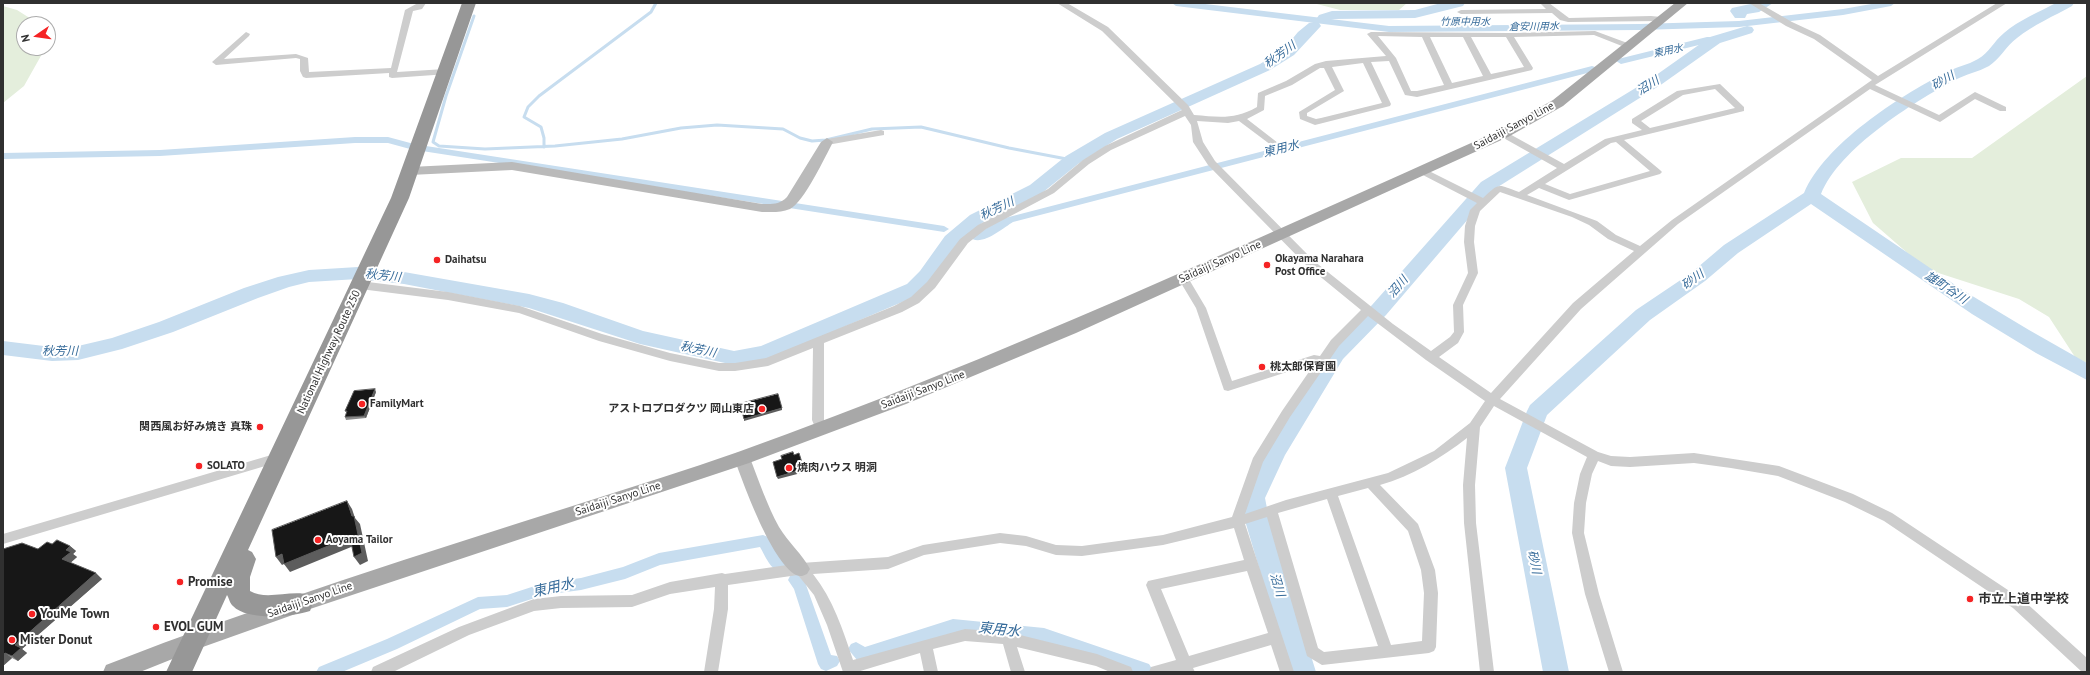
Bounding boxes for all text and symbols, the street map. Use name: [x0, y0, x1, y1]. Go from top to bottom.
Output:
north arrow: [16, 16, 56, 56]
water label: 竹原中用水: [1440, 16, 1490, 28]
water label: 倉安川用水: [1509, 21, 1559, 33]
text: N: [18, 33, 33, 44]
water label: 秋芳川: [1261, 39, 1299, 71]
water label: 東用水: [1652, 42, 1684, 60]
water label: 砂川: [1929, 69, 1957, 93]
water label: 沼川: [1634, 74, 1662, 98]
street label: Saidaiji Sanyo Line: [1472, 99, 1556, 153]
water label: 東用水: [1262, 138, 1300, 160]
water label: 秋芳川: [978, 195, 1016, 223]
street label: Saidaiji Sanyo Line: [1177, 238, 1263, 286]
place label: Okayama Narahara Post Office: [1275, 252, 1364, 278]
place label: Daihatsu: [445, 253, 486, 267]
marker: Daihatsu: [432, 255, 442, 265]
marker: Okayama Narahara Post Office: [1262, 260, 1272, 270]
water label: 秋芳川: [364, 267, 402, 285]
water label: 砂川: [1679, 267, 1707, 293]
water label: 雄町谷川: [1922, 269, 1970, 307]
water label: 沼川: [1385, 273, 1411, 301]
street label: National Highway Route 250: [295, 288, 363, 416]
water label: 秋芳川: [679, 339, 717, 361]
water label: 秋芳川: [42, 345, 78, 359]
place label: 桃太郎保育園: [1270, 360, 1336, 374]
marker: 桃太郎保育園: [1257, 362, 1267, 372]
street label: Saidaiji Sanyo Line: [879, 368, 967, 412]
place label: FamilyMart: [370, 397, 424, 411]
marker: FamilyMart: [357, 399, 367, 409]
place label: アストロプロダクツ 岡山東店: [608, 402, 754, 416]
marker: アストロプロダクツ 岡山東店: [757, 404, 767, 414]
place label: 関西風お好み焼き 真珠: [139, 420, 252, 434]
marker: 関西風お好み焼き 真珠: [255, 422, 265, 432]
place label: SOLATO: [207, 459, 245, 473]
marker: SOLATO: [194, 461, 204, 471]
place label: 焼肉ハウス 明洞: [797, 461, 877, 475]
marker: 焼肉ハウス 明洞: [784, 463, 794, 473]
street label: Saidaiji Sanyo Line: [574, 479, 662, 519]
place label: Aoyama Tailor: [326, 533, 393, 547]
marker: Aoyama Tailor: [313, 535, 323, 545]
water label: 砂川: [1525, 549, 1543, 575]
water label: 沼川: [1267, 571, 1287, 599]
place label: Promise: [188, 574, 233, 590]
water label: 東用水: [531, 575, 575, 601]
marker: Promise: [175, 577, 185, 587]
street label: Saidaiji Sanyo Line: [266, 579, 354, 621]
place label: 市立上道中学校: [1978, 591, 2069, 607]
marker: 市立上道中学校: [1965, 594, 1975, 604]
place label: YouMe Town: [40, 606, 110, 622]
marker: YouMe Town: [27, 609, 37, 619]
place label: EVOL GUM: [164, 619, 223, 635]
water label: 東用水: [977, 619, 1021, 641]
marker: EVOL GUM: [151, 622, 161, 632]
place label: Mister Donut: [20, 632, 92, 648]
marker: Mister Donut: [7, 635, 17, 645]

